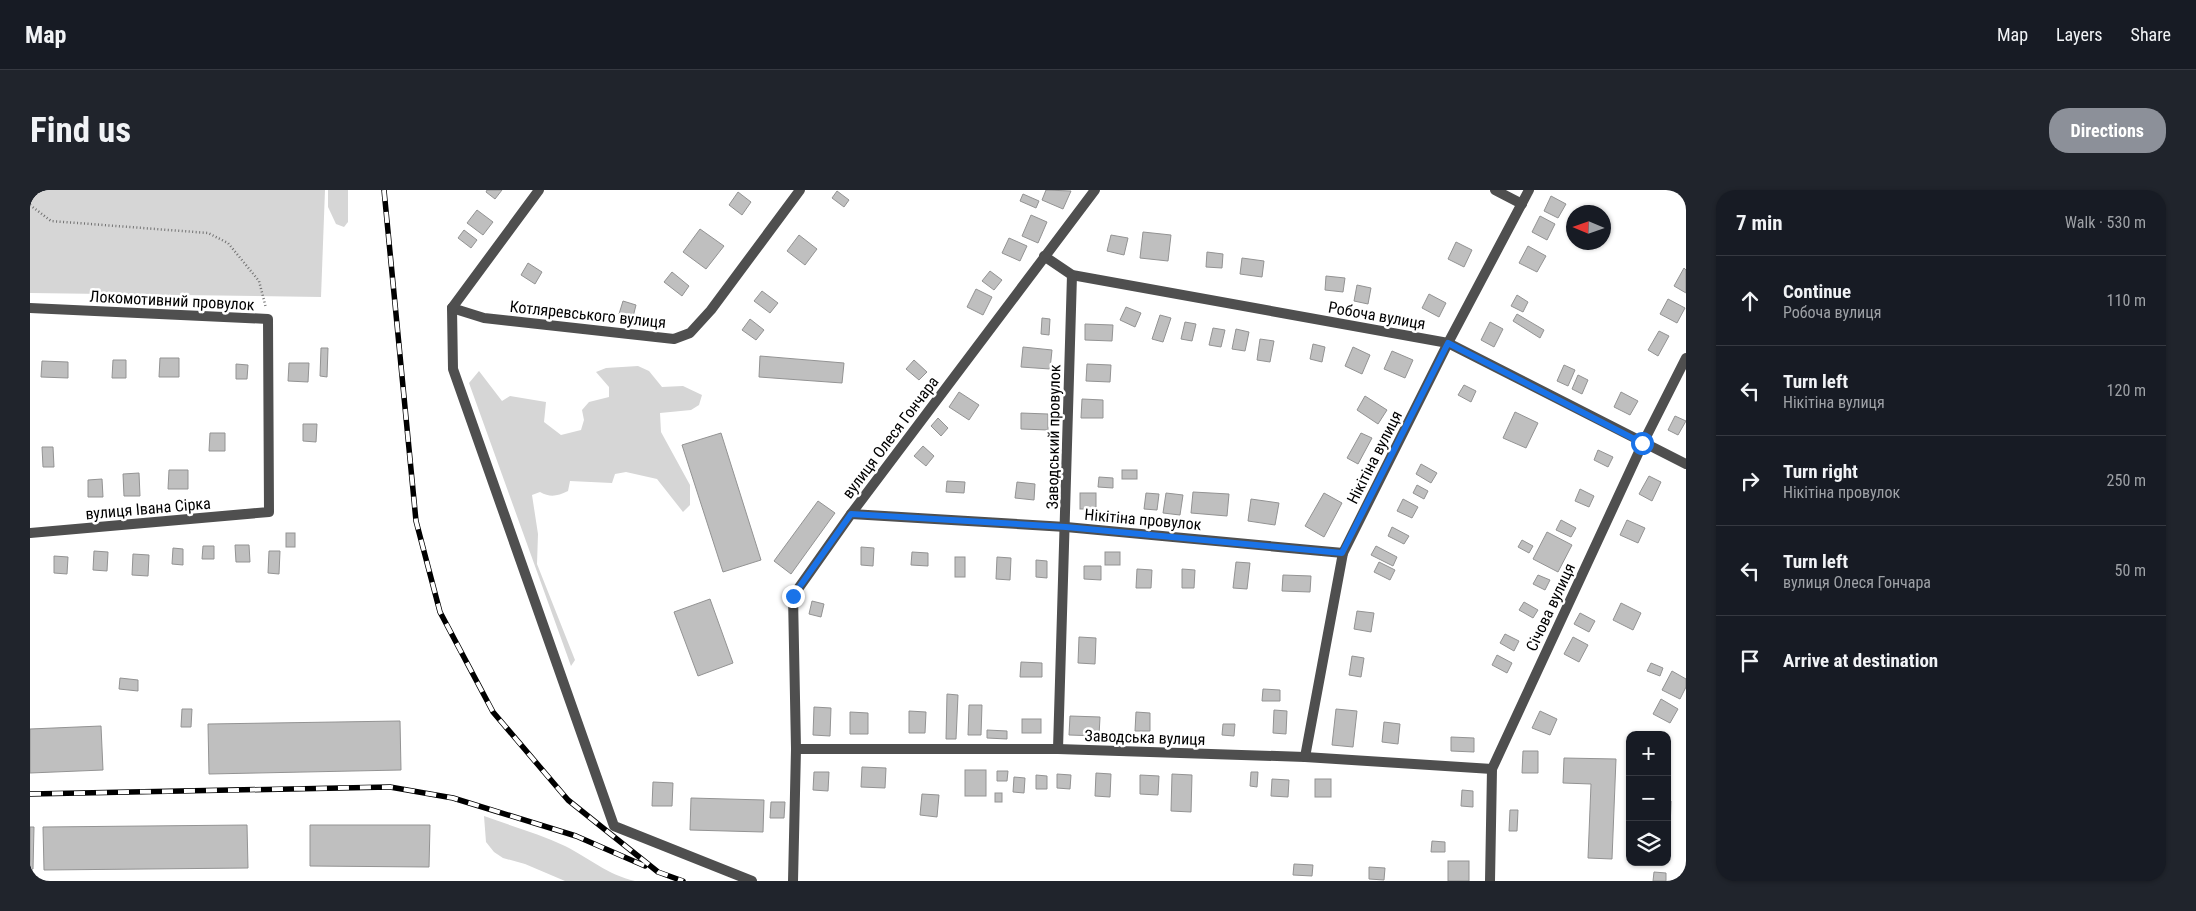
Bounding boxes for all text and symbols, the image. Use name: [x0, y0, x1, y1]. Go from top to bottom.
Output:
text: Map: [25, 21, 66, 49]
text: Map: [1997, 24, 2028, 45]
text: Layers: [2056, 24, 2103, 45]
text: Share: [2131, 24, 2171, 45]
button: Directions: [2049, 108, 2166, 153]
text: Find us: [30, 110, 131, 151]
north arrow: [1566, 205, 1611, 250]
text: 7 min: [1736, 211, 1783, 235]
text: Walk · 530 m: [2065, 213, 2146, 232]
text: Continue: [1783, 280, 1851, 303]
street label: Локомотивний провулок: [89, 287, 255, 314]
icon: ahead: [1736, 287, 1764, 315]
text: 110 m: [2107, 291, 2146, 310]
street label: Котляревського вулиця: [509, 297, 667, 332]
street label: Робоча вулиця: [1327, 298, 1427, 333]
text: Робоча вулиця: [1783, 303, 1881, 322]
street label: Заводський провулок: [1043, 364, 1064, 510]
text: Turn left: [1783, 370, 1848, 393]
street label: вулиця Олеся Гончара: [838, 372, 943, 502]
icon: left: [1736, 377, 1764, 405]
text: 120 m: [2107, 381, 2146, 400]
text: Нікітіна вулиця: [1783, 393, 1885, 412]
street label: Нікітіна вулиця: [1343, 408, 1406, 507]
route start: [1631, 432, 1654, 455]
text: Turn right: [1783, 460, 1858, 483]
icon: right: [1736, 467, 1764, 495]
text: 250 m: [2107, 471, 2146, 490]
text: Нікітіна провулок: [1783, 483, 1900, 502]
street label: вулиця Івана Сірка: [85, 494, 211, 523]
street label: Нікітіна провулок: [1084, 505, 1202, 534]
text: Turn left: [1783, 550, 1848, 573]
icon: left: [1736, 557, 1764, 585]
street label: Січова вулиця: [1522, 560, 1579, 654]
text: 50 m: [2114, 561, 2146, 580]
text: вулиця Олеся Гончара: [1783, 573, 1931, 592]
route end: [782, 585, 805, 608]
icon: arrive: [1736, 647, 1764, 675]
text: Arrive at destination: [1783, 649, 1938, 672]
street label: Заводська вулиця: [1084, 726, 1206, 749]
map controls: [1626, 731, 1671, 866]
button: +: [1626, 731, 1671, 776]
button: −: [1626, 776, 1671, 821]
button: layers: [1626, 821, 1671, 866]

